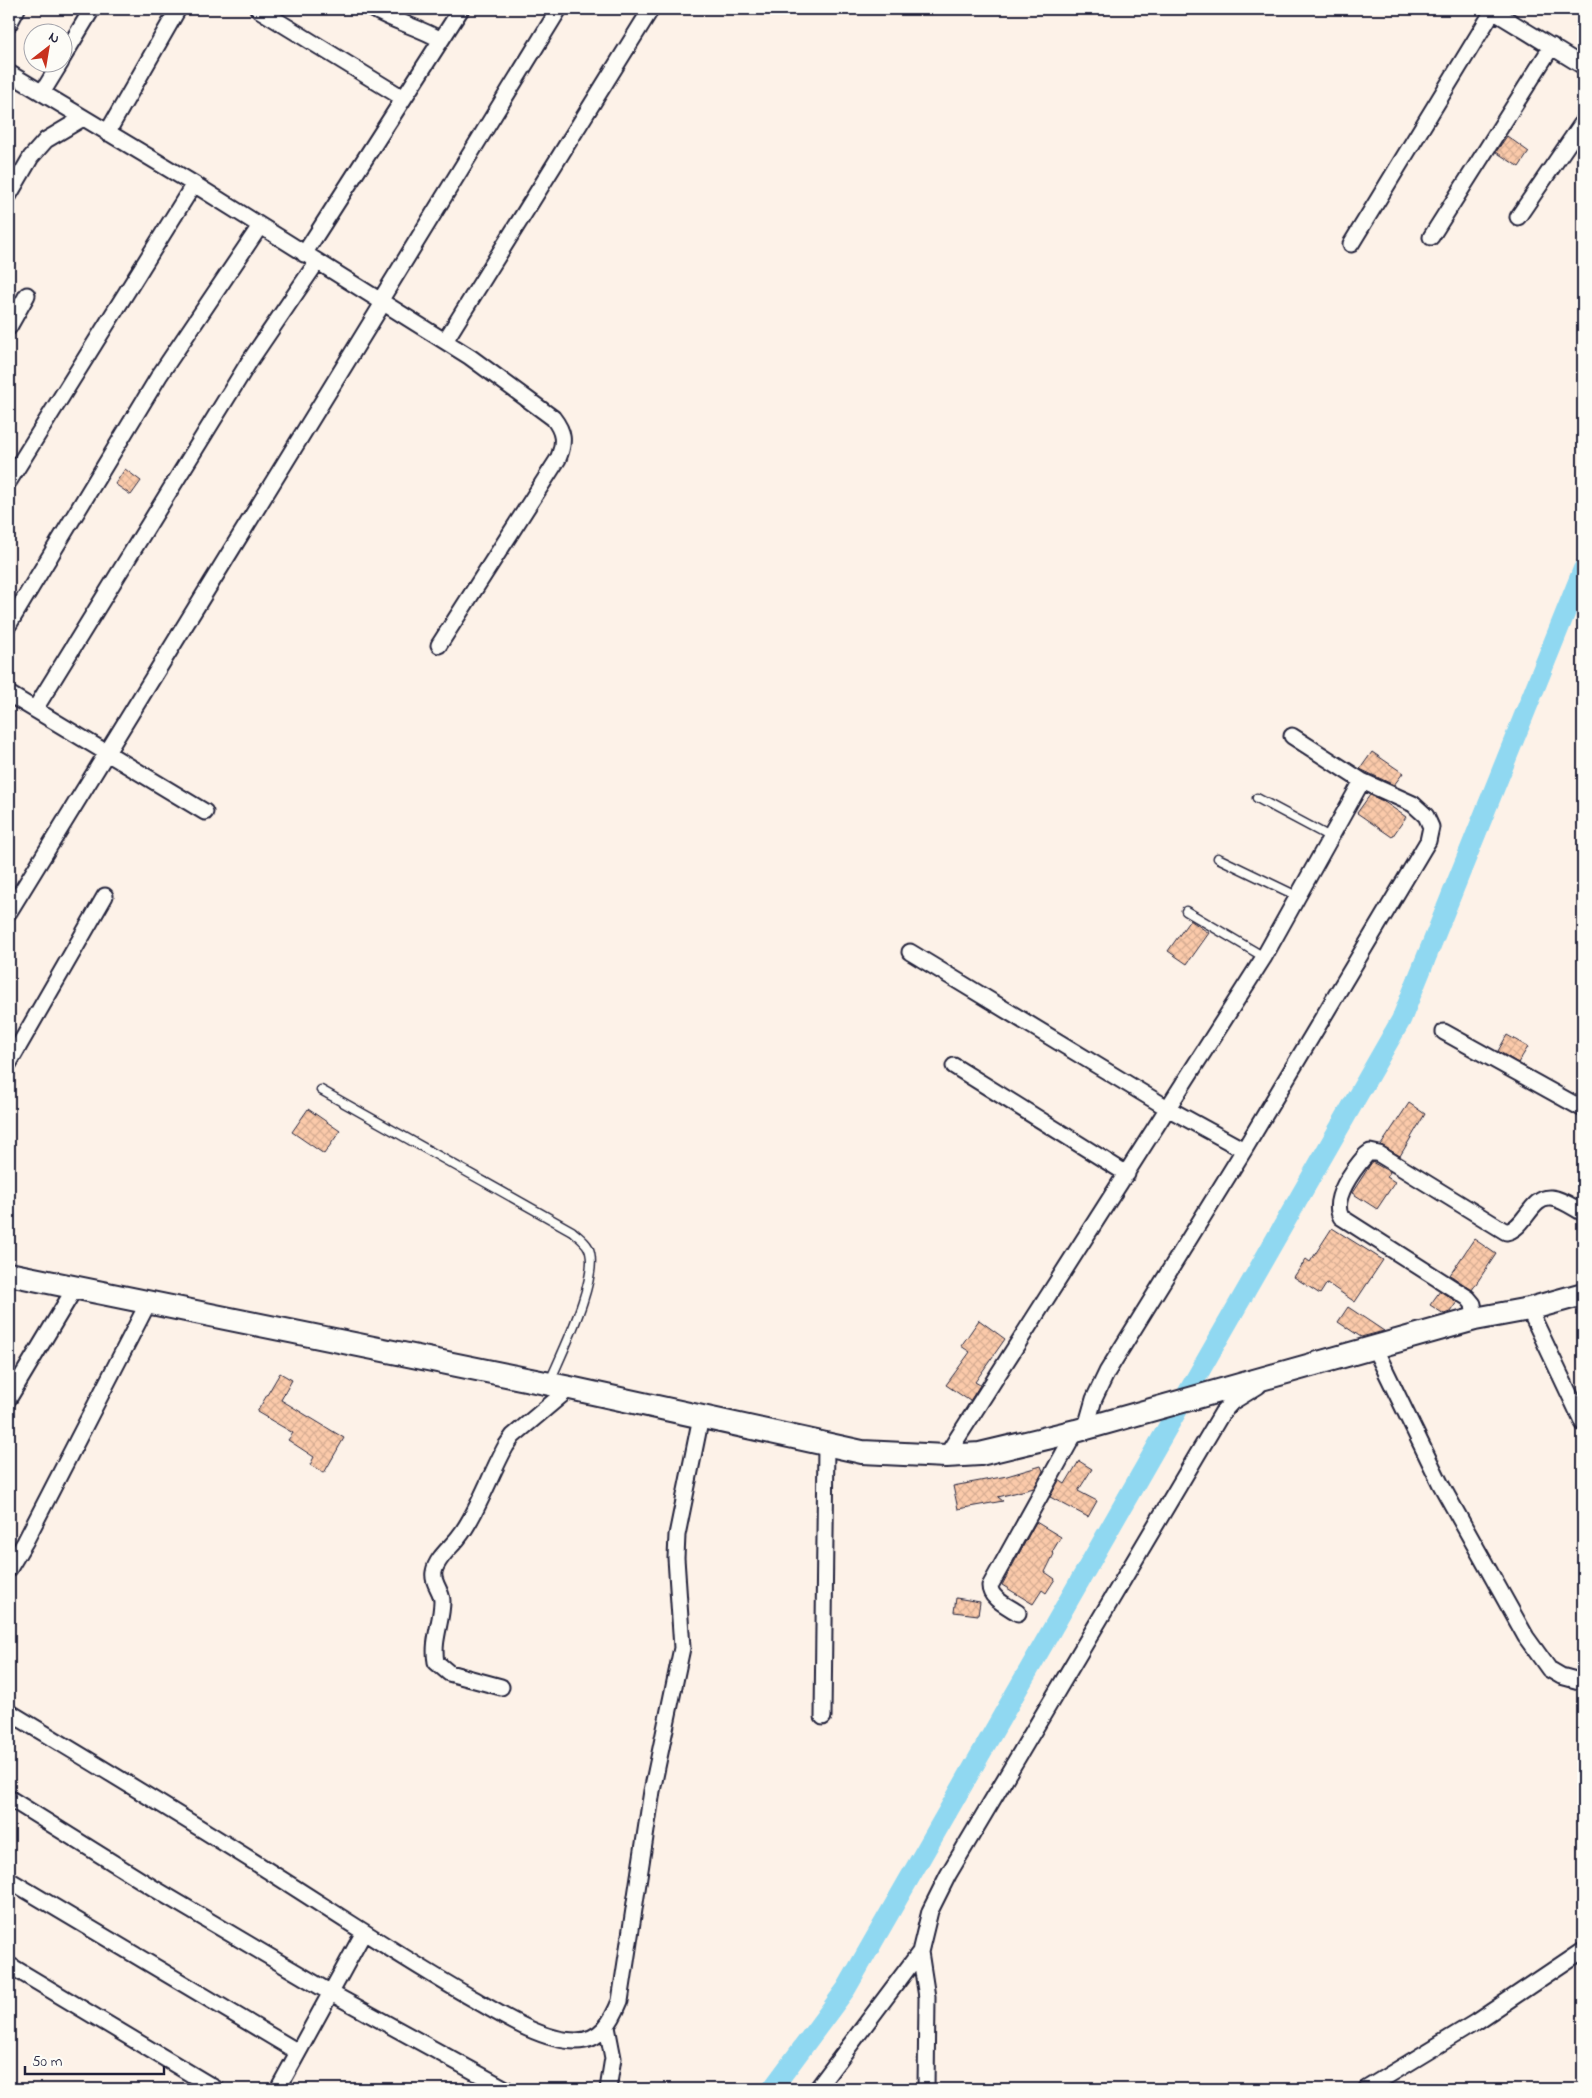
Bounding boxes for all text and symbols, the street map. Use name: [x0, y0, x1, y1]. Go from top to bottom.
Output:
north arrow: [22, 22, 72, 72]
text: N: [44, 27, 63, 50]
scale bar: [25, 2043, 164, 2075]
text: 50 m: [32, 2051, 63, 2073]

